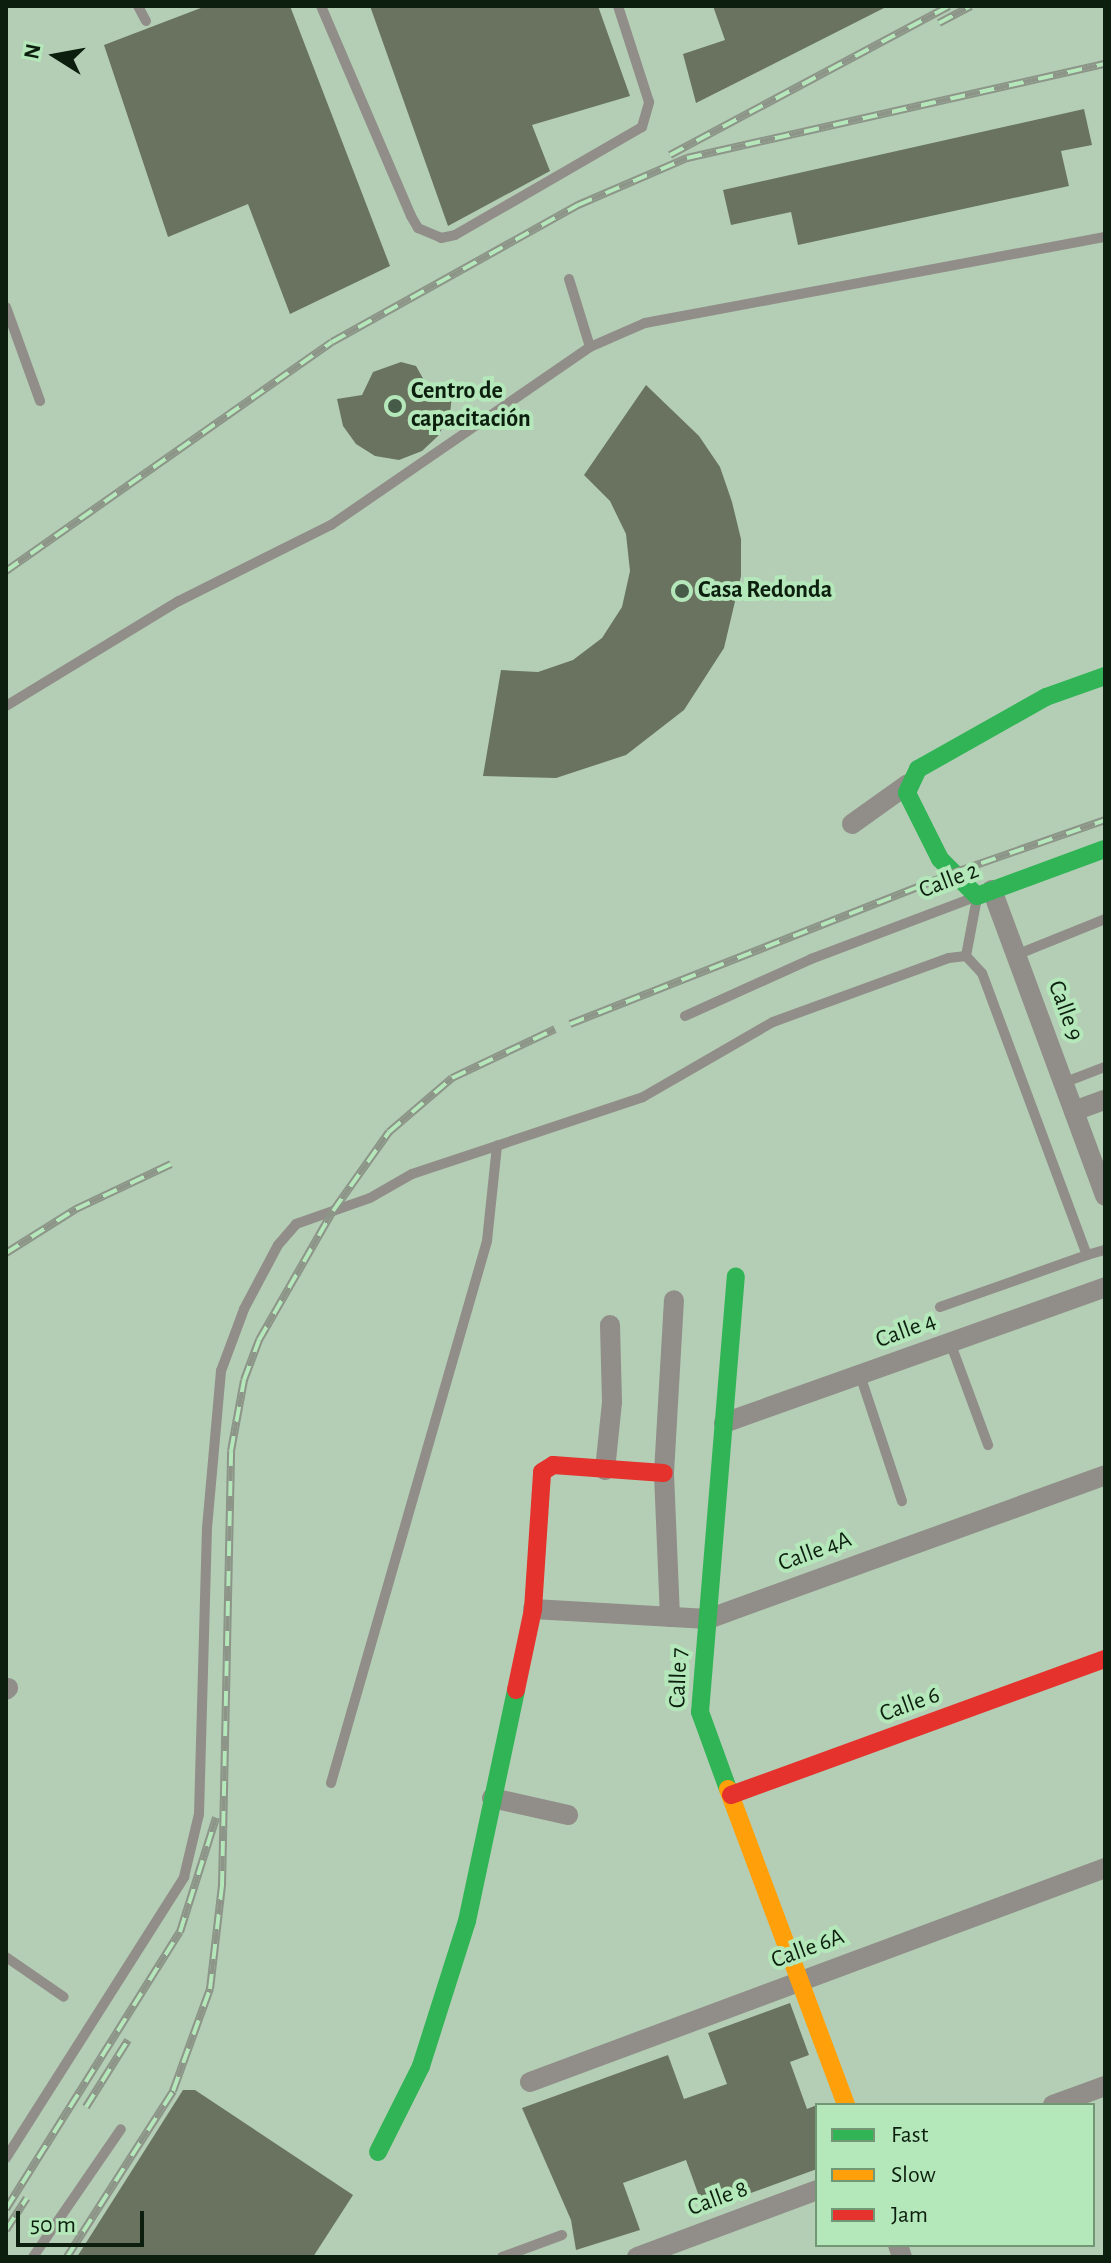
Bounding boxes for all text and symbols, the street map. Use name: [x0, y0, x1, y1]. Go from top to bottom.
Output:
north arrow: [16, 16, 96, 96]
text: N: [20, 42, 45, 61]
place label: Centro de capacitación: [411, 378, 531, 434]
marker: Centro de capacitación: [386, 397, 404, 415]
place label: Casa Redonda: [698, 577, 832, 605]
marker: Casa Redonda: [673, 582, 691, 600]
street label: Calle 2: [915, 857, 983, 905]
street label: Calle 9: [1041, 977, 1089, 1045]
street label: Calle 4: [872, 1307, 940, 1355]
street label: Calle 4A: [774, 1525, 856, 1579]
street label: Calle 7: [664, 1647, 694, 1709]
street label: Calle 6: [876, 1681, 944, 1729]
street label: Calle 6A: [768, 1923, 848, 1975]
legend: [815, 2103, 1095, 2247]
text: Fast: [891, 2123, 928, 2147]
text: Slow: [891, 2163, 936, 2187]
street label: Calle 8: [684, 2175, 752, 2223]
scale bar: [20, 2195, 148, 2245]
text: Jam: [891, 2203, 928, 2227]
text: 50 m: [30, 2213, 76, 2237]

